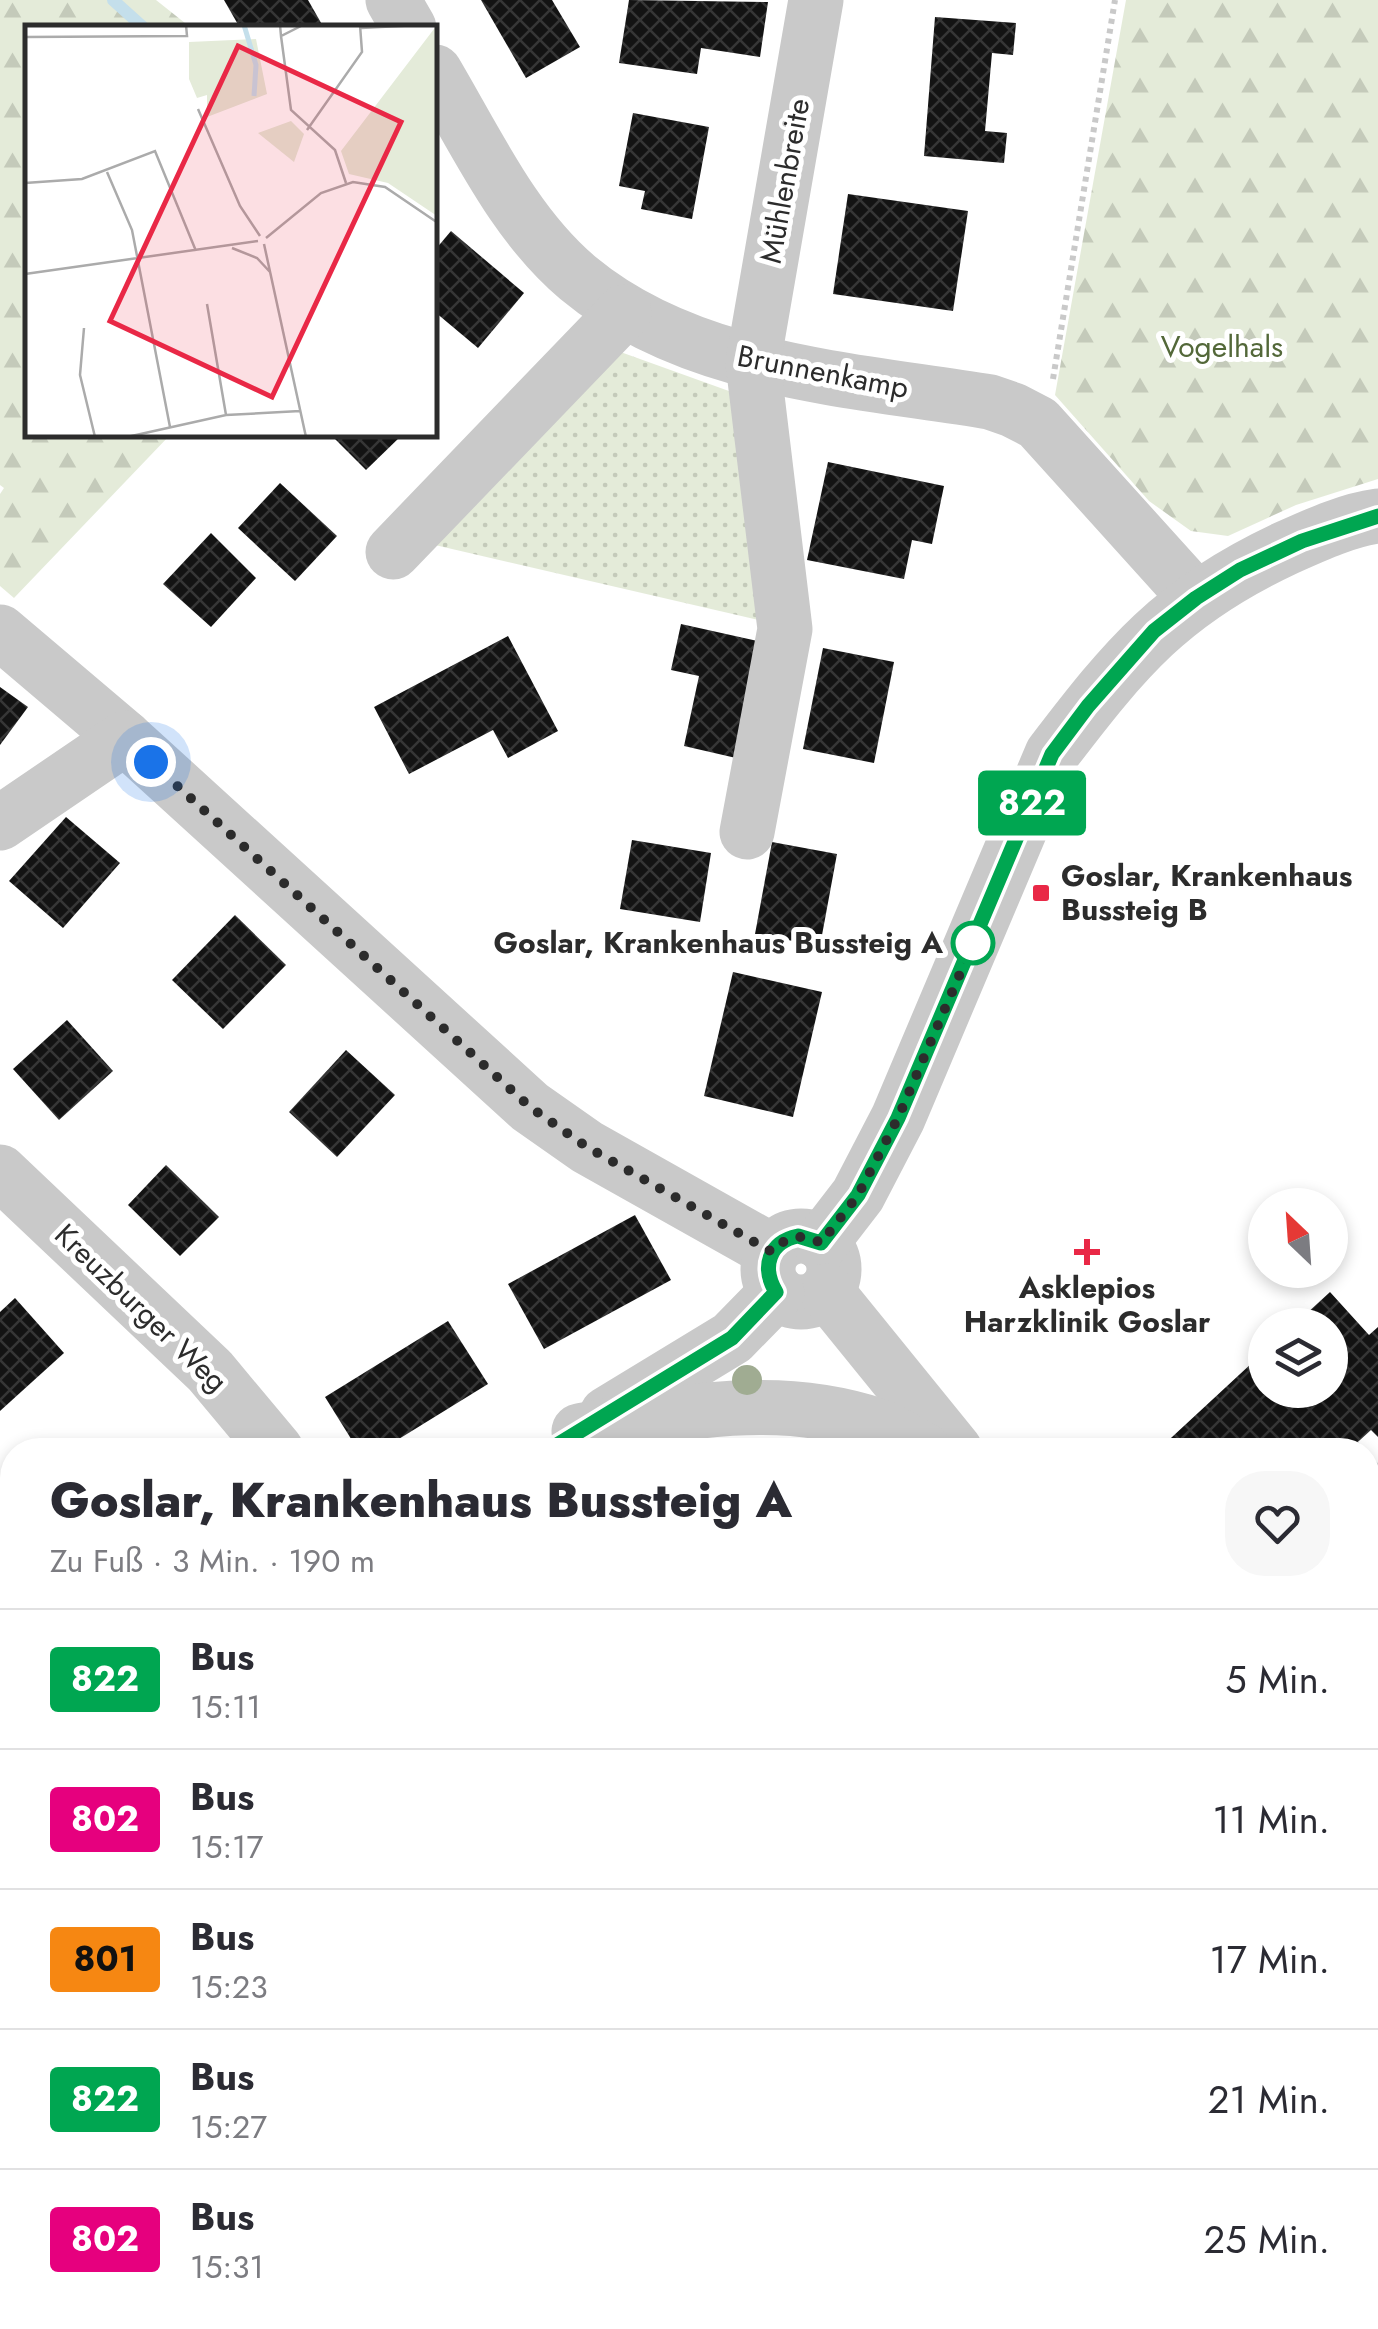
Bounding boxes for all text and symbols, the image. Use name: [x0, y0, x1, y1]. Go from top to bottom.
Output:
inset map: [25, 25, 438, 438]
street label: Mühlenbreite: [749, 95, 820, 267]
park label: Vogelhals: [1161, 325, 1283, 368]
street label: Brunnenkamp: [734, 334, 912, 409]
your location: [126, 737, 176, 787]
line badge: 822: [974, 770, 1090, 836]
text: 822: [998, 778, 1066, 828]
place label: Goslar, Krankenhaus Bussteig B: [1061, 854, 1353, 931]
marker: Goslar, Krankenhaus Bussteig B: [1030, 882, 1052, 904]
place label: Goslar, Krankenhaus Bussteig A: [494, 921, 944, 964]
marker: Goslar, Krankenhaus Bussteig A: [952, 922, 994, 964]
north arrow: [1248, 1188, 1348, 1288]
map controls: [1248, 1188, 1348, 1408]
street label: Kreuzburger Weg: [45, 1214, 238, 1402]
marker: Asklepios Harzklinik Goslar: [1074, 1239, 1100, 1265]
place label: Asklepios Harzklinik Goslar: [964, 1266, 1211, 1343]
button: layers: [1248, 1308, 1348, 1408]
text: Goslar, Krankenhaus Bussteig A: [50, 1466, 792, 1535]
button: heart: [1225, 1471, 1330, 1576]
text: Zu Fuß · 3 Min. · 190 m: [50, 1538, 375, 1584]
text: Bus: [190, 1629, 254, 1684]
text: 5 Min.: [1225, 1652, 1330, 1707]
text: 822: [71, 1654, 139, 1704]
text: 15:11: [190, 1684, 261, 1730]
text: Bus: [190, 1769, 254, 1824]
text: 11 Min.: [1212, 1792, 1330, 1847]
text: 802: [71, 1794, 139, 1844]
text: 15:17: [190, 1824, 263, 1870]
text: Bus: [190, 1909, 254, 1964]
text: 17 Min.: [1210, 1932, 1330, 1987]
text: 801: [74, 1934, 136, 1984]
text: 15:23: [190, 1964, 268, 2010]
text: Bus: [190, 2049, 254, 2104]
text: 21 Min.: [1208, 2072, 1330, 2127]
text: 822: [71, 2074, 139, 2124]
text: 15:27: [190, 2104, 267, 2150]
text: Bus: [190, 2189, 254, 2244]
text: 25 Min.: [1204, 2212, 1330, 2267]
text: 802: [71, 2214, 139, 2264]
text: 15:31: [190, 2244, 264, 2290]

